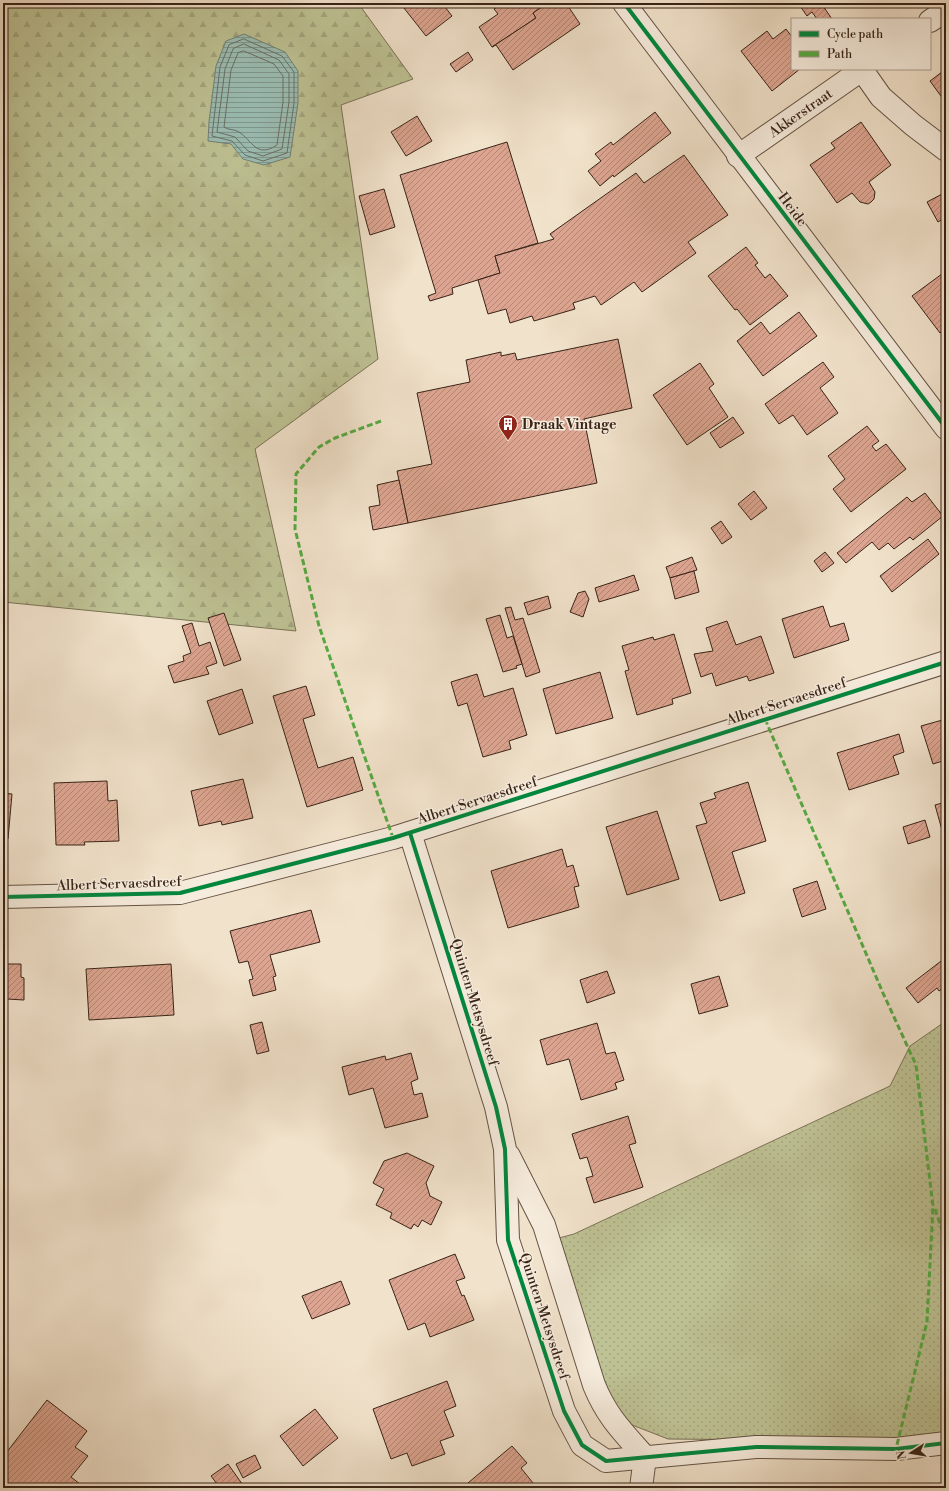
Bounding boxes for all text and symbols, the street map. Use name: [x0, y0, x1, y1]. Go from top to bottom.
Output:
legend: [791, 18, 931, 70]
text: Cycle path: [827, 27, 883, 42]
text: Path: [827, 47, 852, 62]
street label: Akkerstraat: [765, 85, 836, 142]
street label: Heide: [774, 189, 811, 230]
building icon: Draak Vintage: [497, 413, 519, 441]
place label: Draak Vintage: [522, 416, 617, 434]
street label: Albert Servaesdreef: [723, 674, 849, 730]
street label: Albert Servaesdreef: [414, 773, 540, 829]
street label: Albert Servaesdreef: [55, 873, 183, 895]
street label: Quinten Metsysdreef: [446, 937, 502, 1069]
street label: Quinten Metsysdreef: [515, 1251, 573, 1383]
north arrow: [891, 1433, 931, 1473]
text: N: [894, 1449, 910, 1461]

